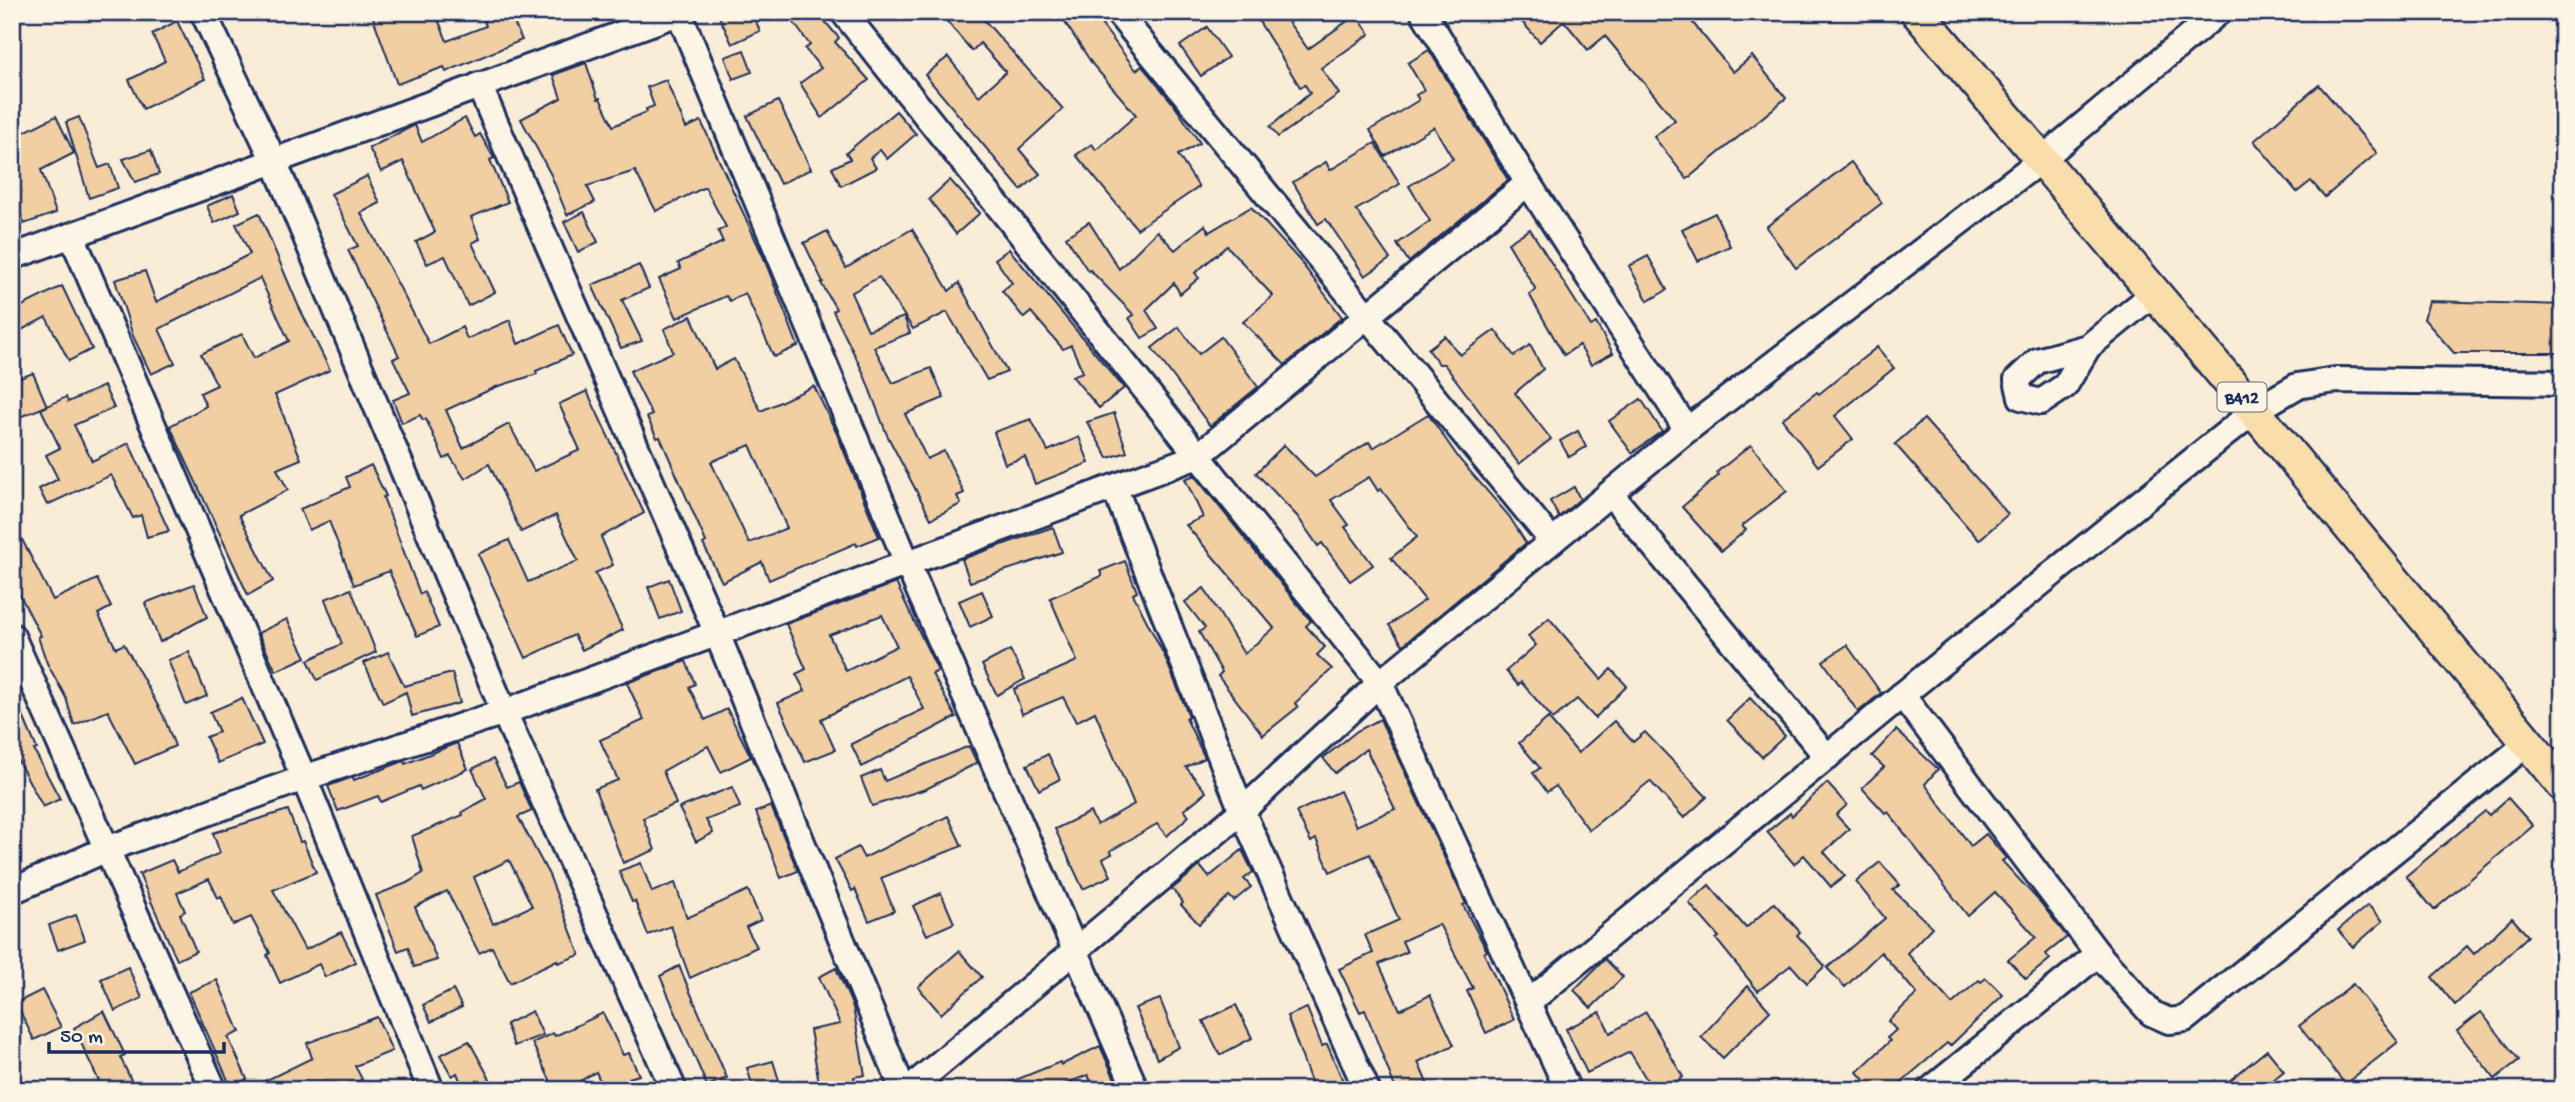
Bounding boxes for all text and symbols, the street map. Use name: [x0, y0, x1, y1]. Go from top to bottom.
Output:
road number: B412: [2218, 382, 2266, 412]
scale bar: [49, 1011, 224, 1055]
text: 50 m: [60, 1026, 103, 1051]

